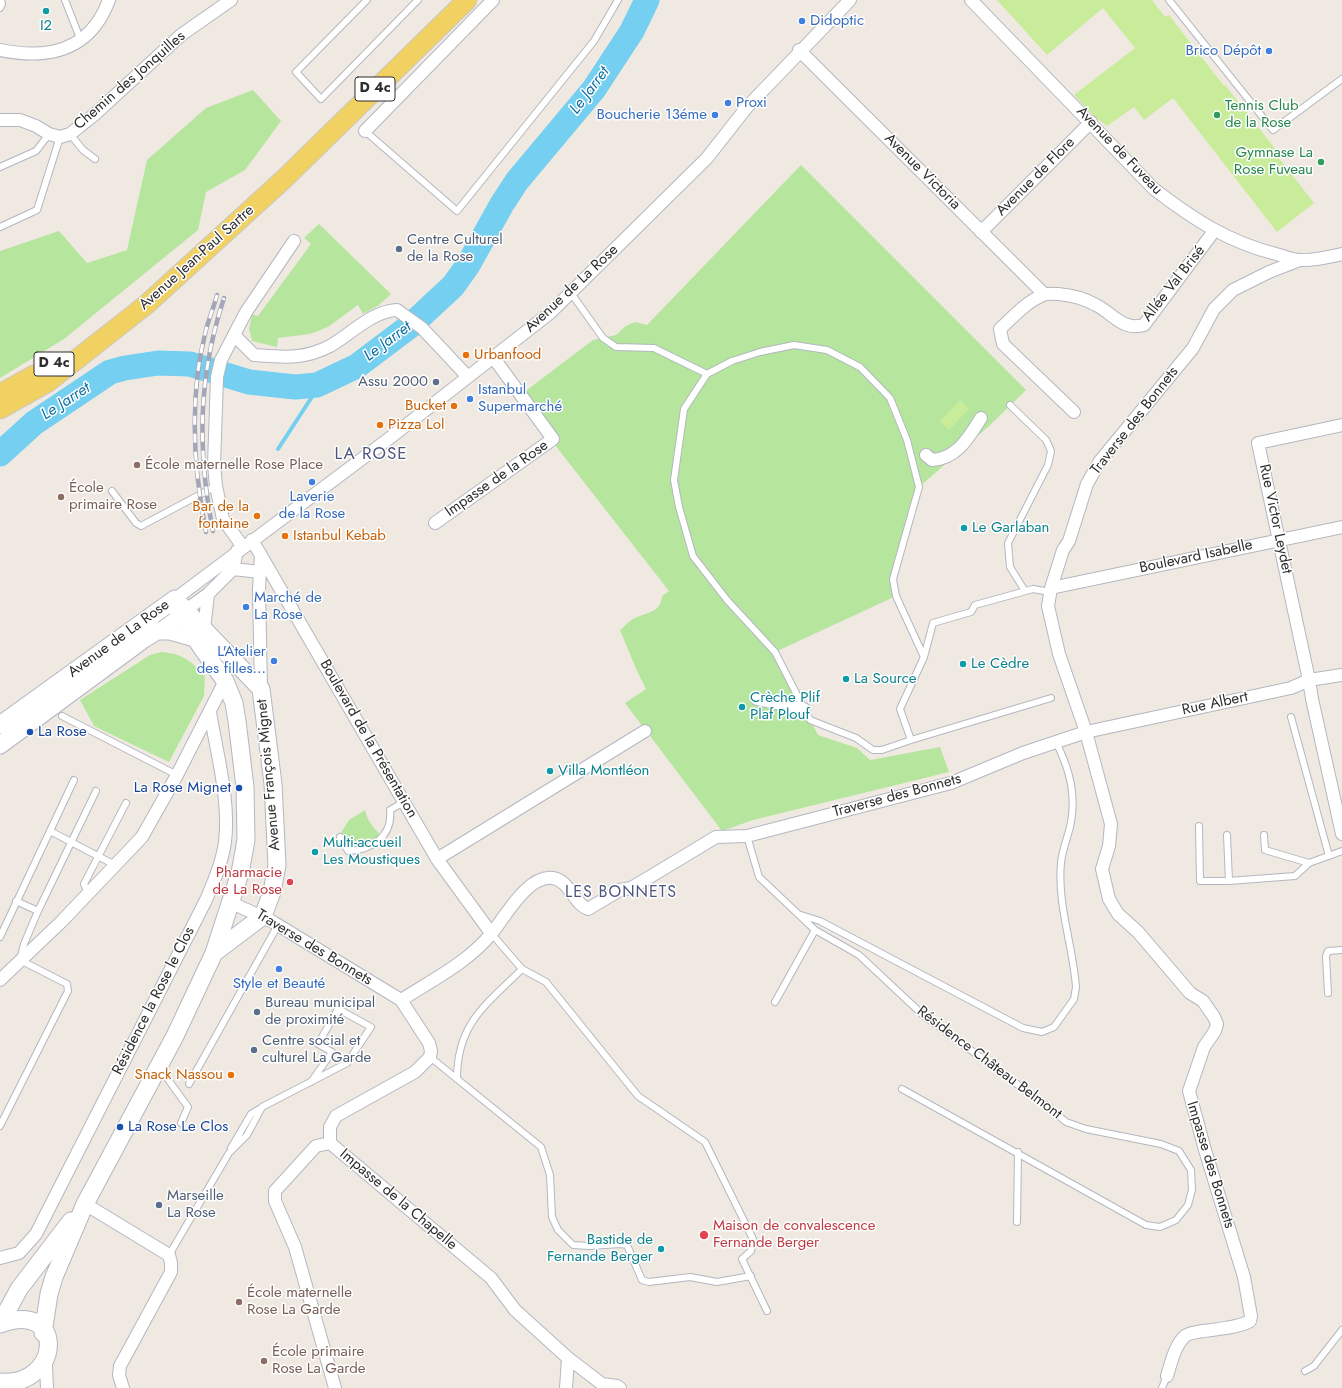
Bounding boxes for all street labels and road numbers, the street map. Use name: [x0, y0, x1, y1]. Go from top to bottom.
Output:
street label: Chemin des Jonquilles: [71, 28, 189, 134]
road number: D 4c: [355, 77, 395, 101]
street label: Avenue de Fuveau: [1072, 103, 1166, 199]
street label: Avenue Victoria: [880, 130, 964, 214]
street label: Avenue de Flore: [993, 134, 1079, 220]
street label: Avenue Jean-Paul Sartre: [136, 202, 258, 314]
street label: Avenue de La Rose: [522, 241, 622, 337]
street label: Allée Val Brisé: [1139, 242, 1209, 326]
road number: D 4c: [34, 352, 74, 376]
street label: Traverse des Bonnets: [1087, 363, 1183, 479]
street label: Impasse de la Rose: [442, 437, 552, 521]
street label: Rue Victor Leydet: [1255, 463, 1295, 575]
street label: Boulevard Isabelle: [1138, 536, 1254, 578]
street label: Avenue de La Rose: [65, 596, 173, 682]
street label: Boulevard de la Présentation: [315, 657, 421, 821]
street label: Rue Albert: [1180, 688, 1250, 720]
street label: Avenue François Mignet: [253, 698, 285, 852]
street label: Traverse des Bonnets: [831, 770, 963, 822]
street label: Traverse des Bonnets: [253, 906, 375, 990]
street label: Résidence la Rose le Clos: [109, 924, 199, 1078]
street label: Résidence Château Belmont: [913, 1003, 1065, 1123]
street label: Impasse des Bonnets: [1182, 1099, 1238, 1231]
street label: Impasse de la Chapelle: [336, 1146, 460, 1254]

